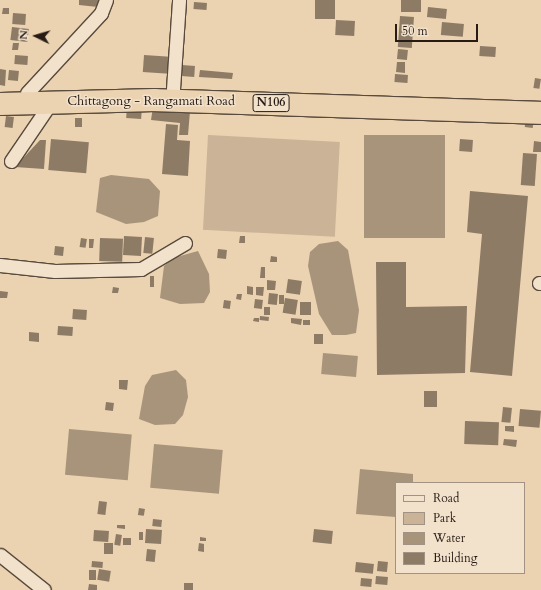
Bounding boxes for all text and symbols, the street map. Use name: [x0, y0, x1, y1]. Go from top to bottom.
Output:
north arrow: [16, 16, 56, 56]
scale bar: [397, 16, 480, 42]
text: 50 m: [402, 23, 428, 39]
text: N: [16, 30, 31, 40]
street label: Chittagong - Rangamati Road: [67, 93, 235, 109]
road number: N106: [252, 93, 290, 113]
legend: [395, 482, 525, 574]
text: Road: [433, 490, 459, 506]
text: Park: [433, 510, 456, 526]
text: Water: [433, 530, 465, 546]
text: Building: [433, 550, 477, 566]

